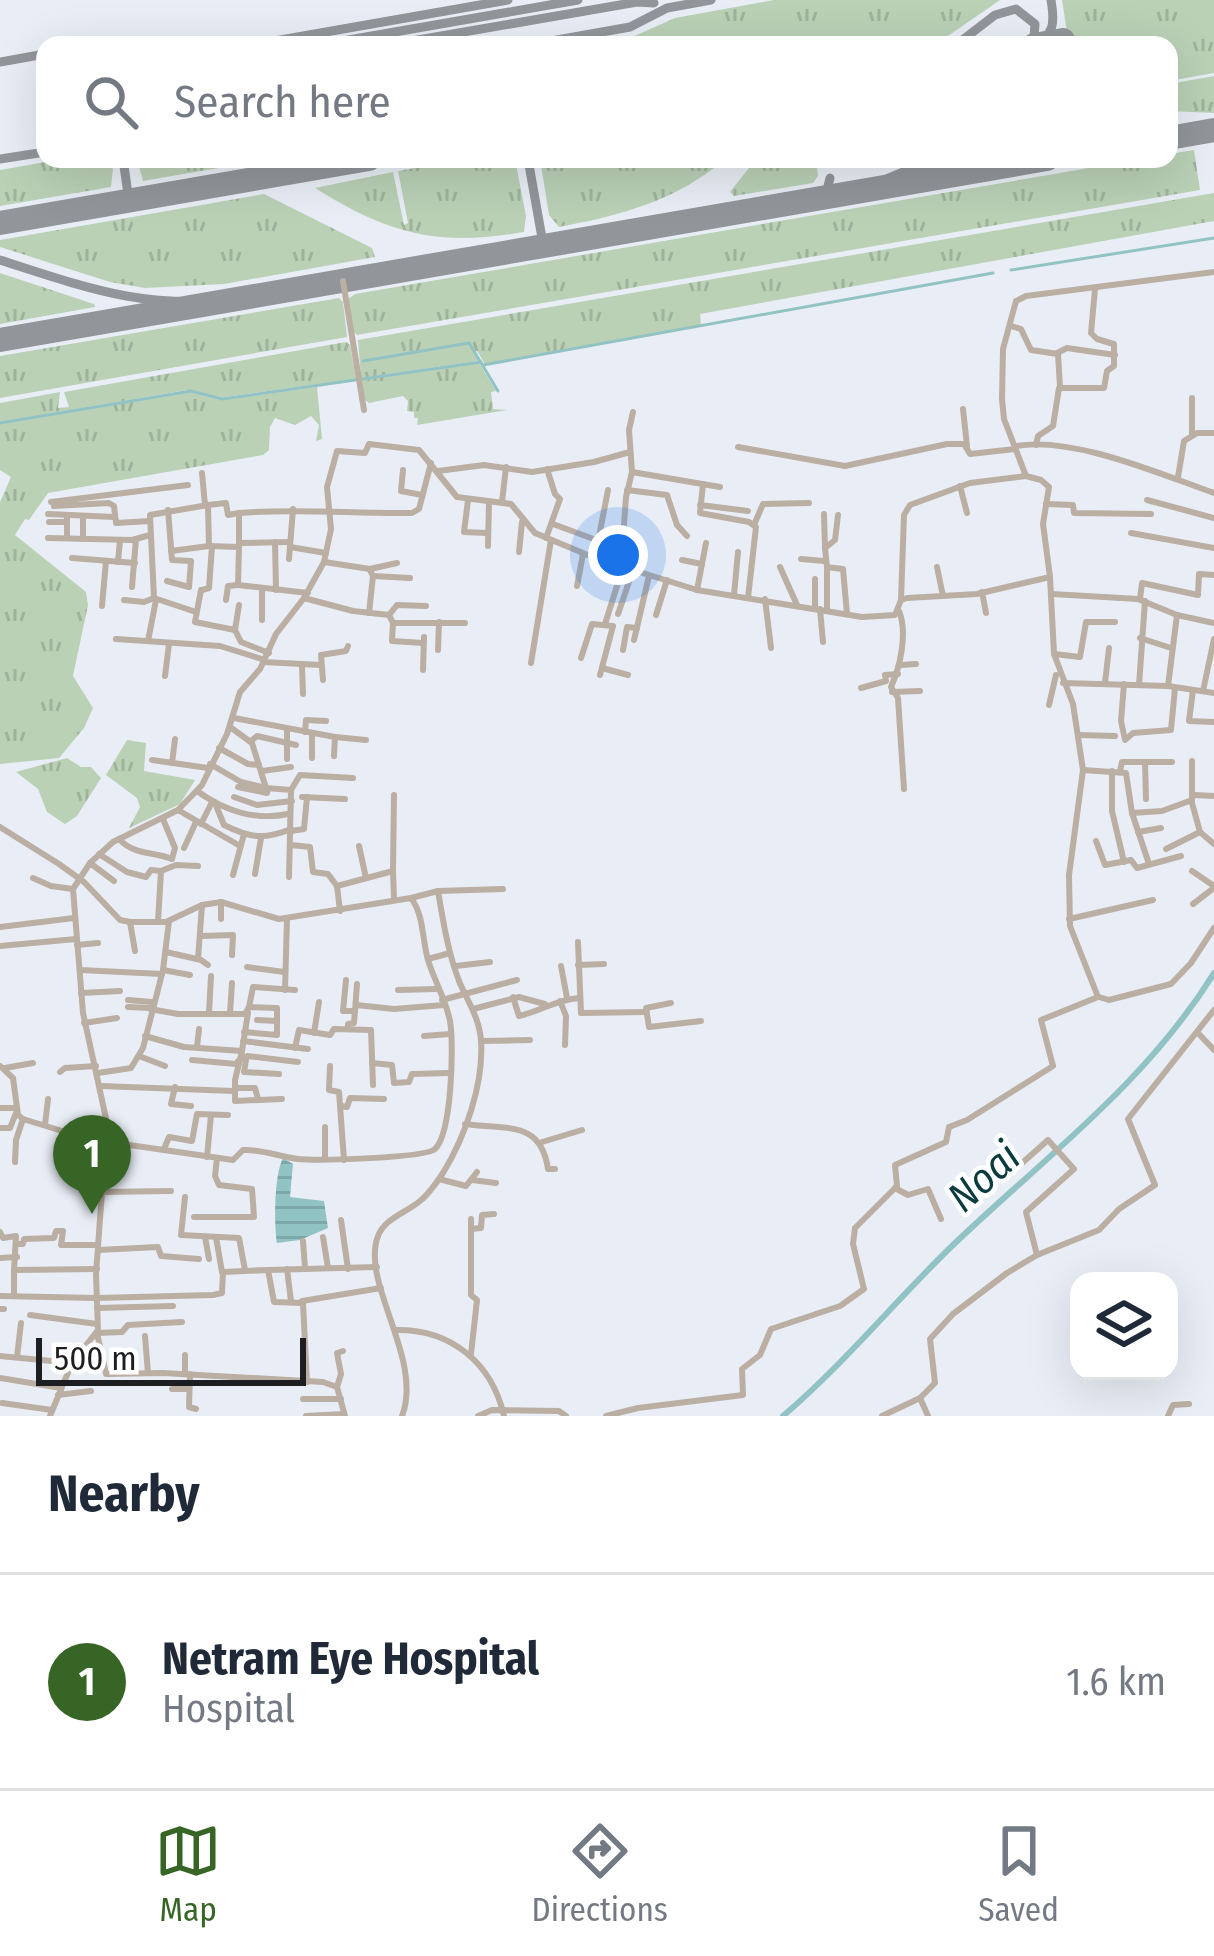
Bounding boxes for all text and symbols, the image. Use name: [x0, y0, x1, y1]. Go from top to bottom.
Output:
search box: [36, 36, 1178, 168]
icon: search: [78, 69, 144, 135]
text: Search here: [174, 75, 391, 129]
your location: [588, 525, 648, 585]
pin: 1: [53, 1115, 131, 1214]
water label: Noai: [938, 1131, 1031, 1222]
map controls: [1070, 1272, 1178, 1380]
button: layers: [1070, 1272, 1178, 1380]
scale bar: [36, 1332, 306, 1385]
text: 500 m: [54, 1339, 137, 1379]
text: Nearby: [48, 1463, 200, 1525]
text: Netram Eye Hospital: [162, 1632, 539, 1686]
text: 1: [79, 1659, 95, 1705]
text: 1.6 km: [1066, 1659, 1166, 1705]
text: Hospital: [162, 1686, 295, 1732]
tab: Map: [155, 1818, 221, 1930]
tab: Directions: [531, 1818, 668, 1930]
tab: Saved: [978, 1818, 1059, 1930]

